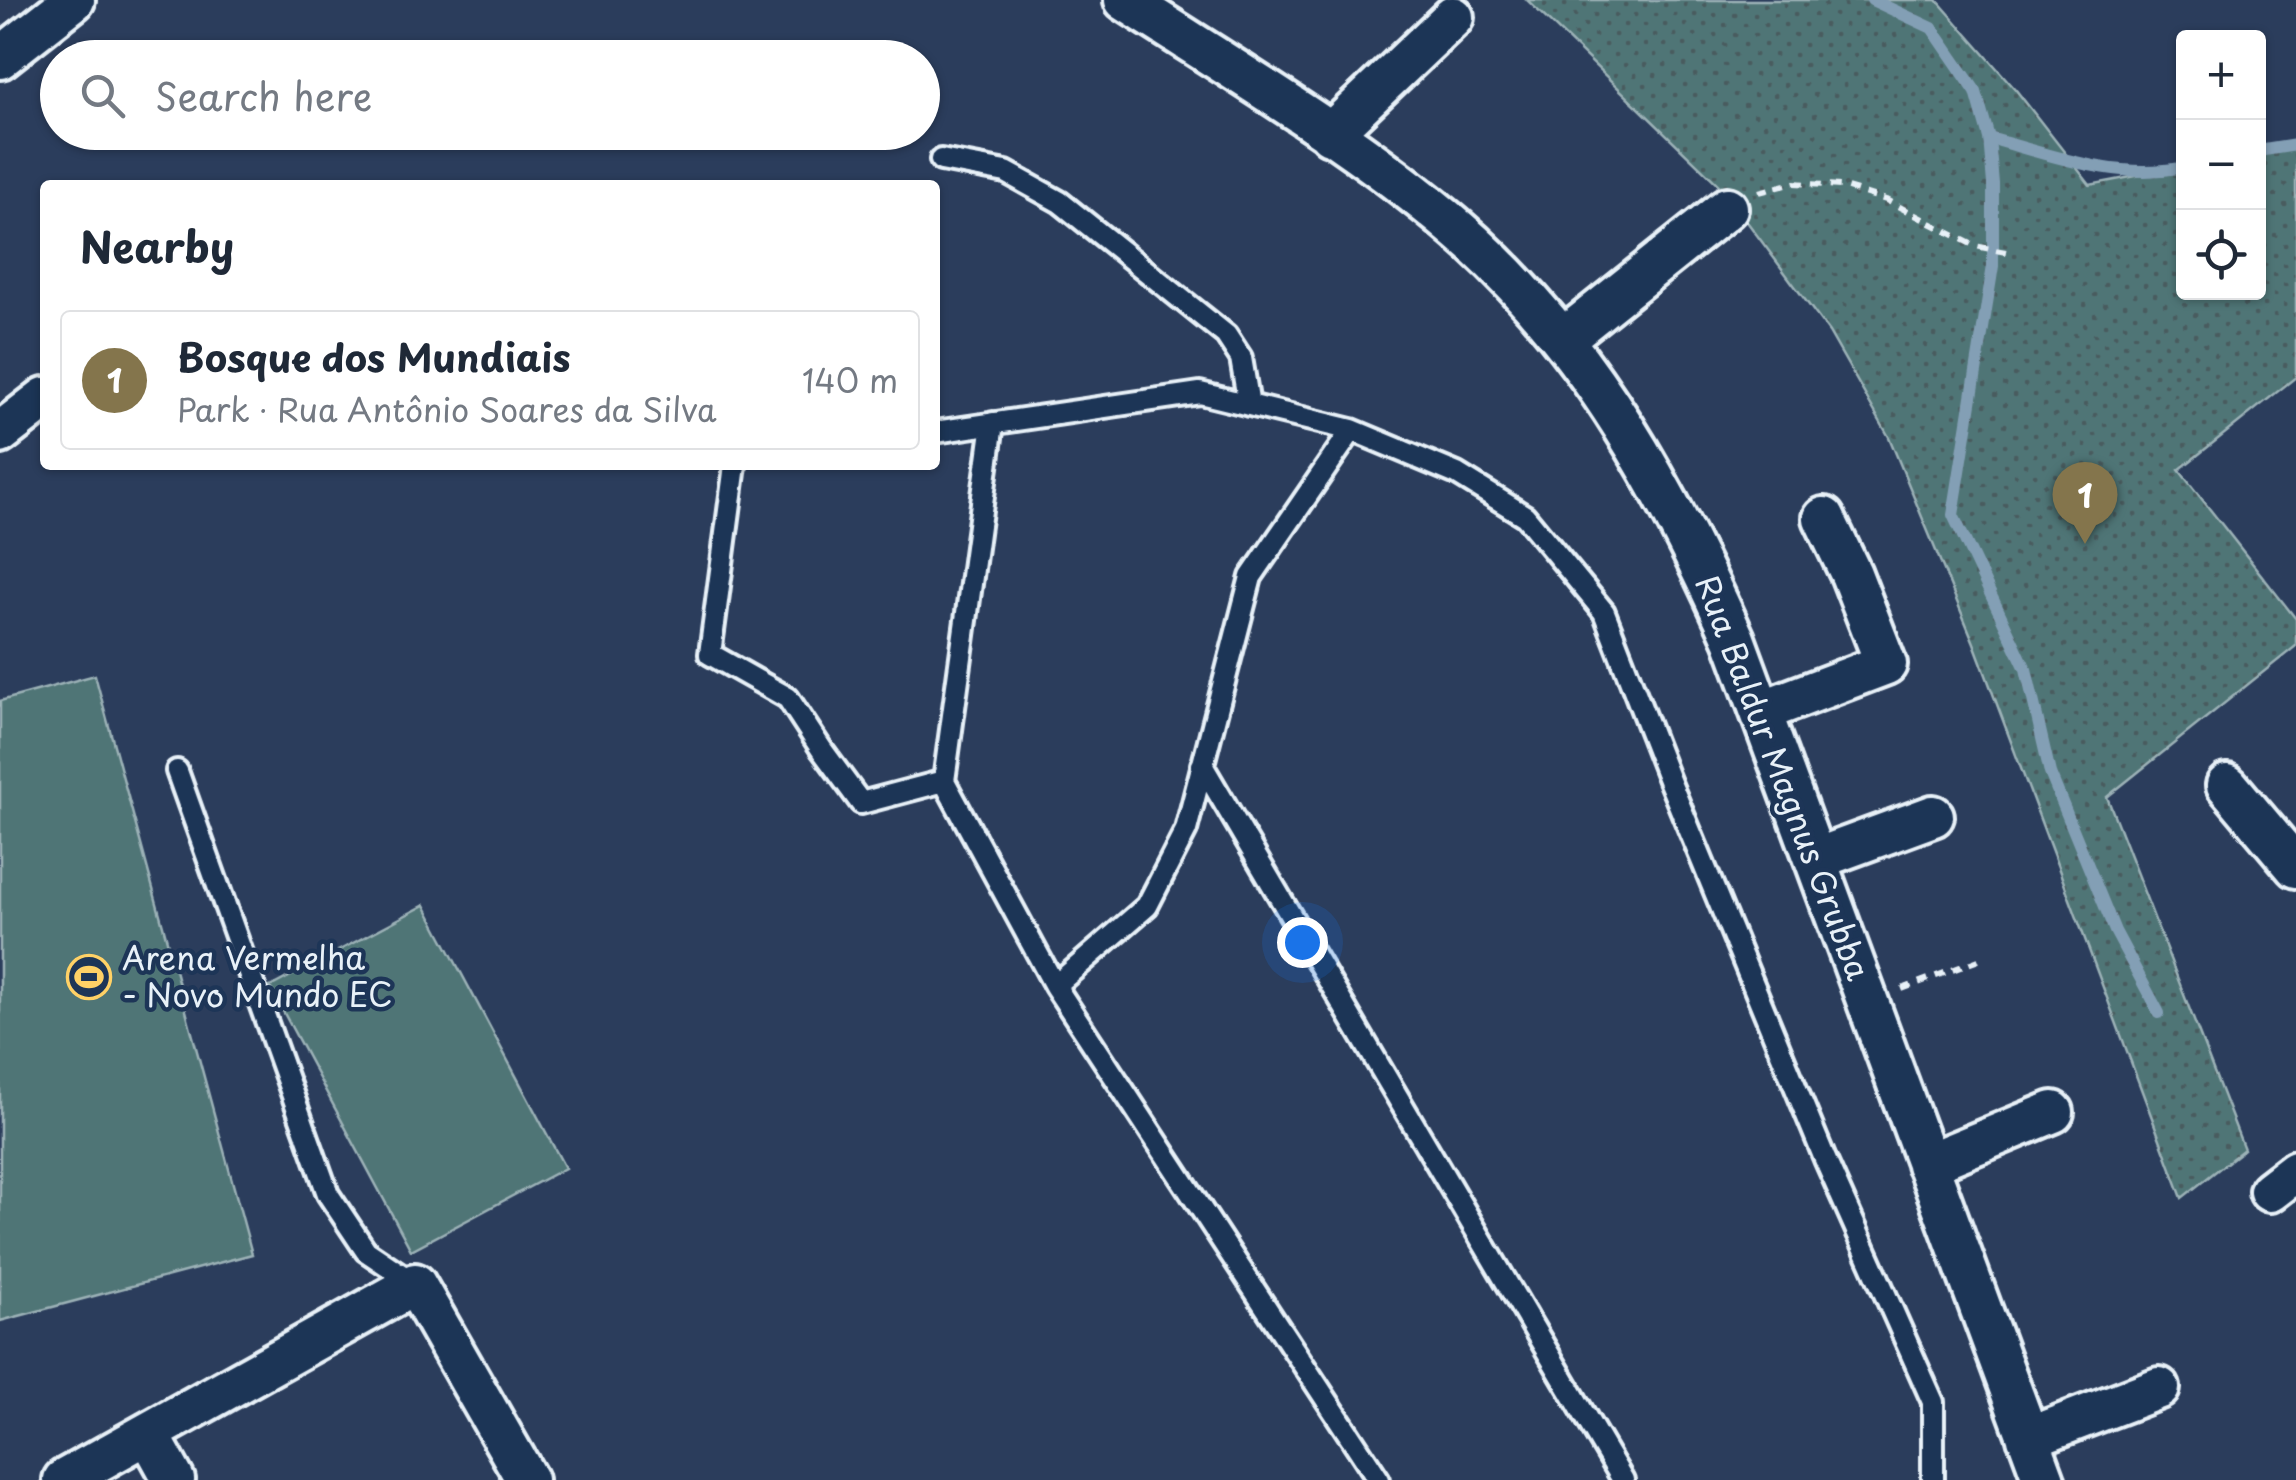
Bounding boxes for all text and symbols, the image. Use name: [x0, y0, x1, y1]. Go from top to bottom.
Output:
map controls: [2176, 30, 2266, 300]
button: +: [2176, 30, 2266, 120]
search box: [40, 40, 940, 150]
text: Search here: [155, 67, 372, 124]
icon: search: [75, 68, 130, 123]
button: −: [2176, 120, 2266, 210]
button: locate: [2176, 210, 2266, 300]
text: Nearby: [80, 214, 234, 277]
text: Bosque dos Mundiais: [177, 328, 571, 385]
text: 1: [107, 356, 122, 404]
text: 140 m: [802, 356, 898, 404]
text: Park · Rua Antônio Soares da Silva: [177, 385, 717, 433]
pin: 1: [2052, 462, 2118, 544]
street label: Rua Baldur Magnus Grubba: [1684, 568, 1883, 987]
your location: [1277, 917, 1328, 968]
place label: Arena Vermelha - Novo Mundo EC: [122, 933, 393, 1018]
sports icon: Arena Vermelha - Novo Mundo EC: [66, 954, 112, 1000]

